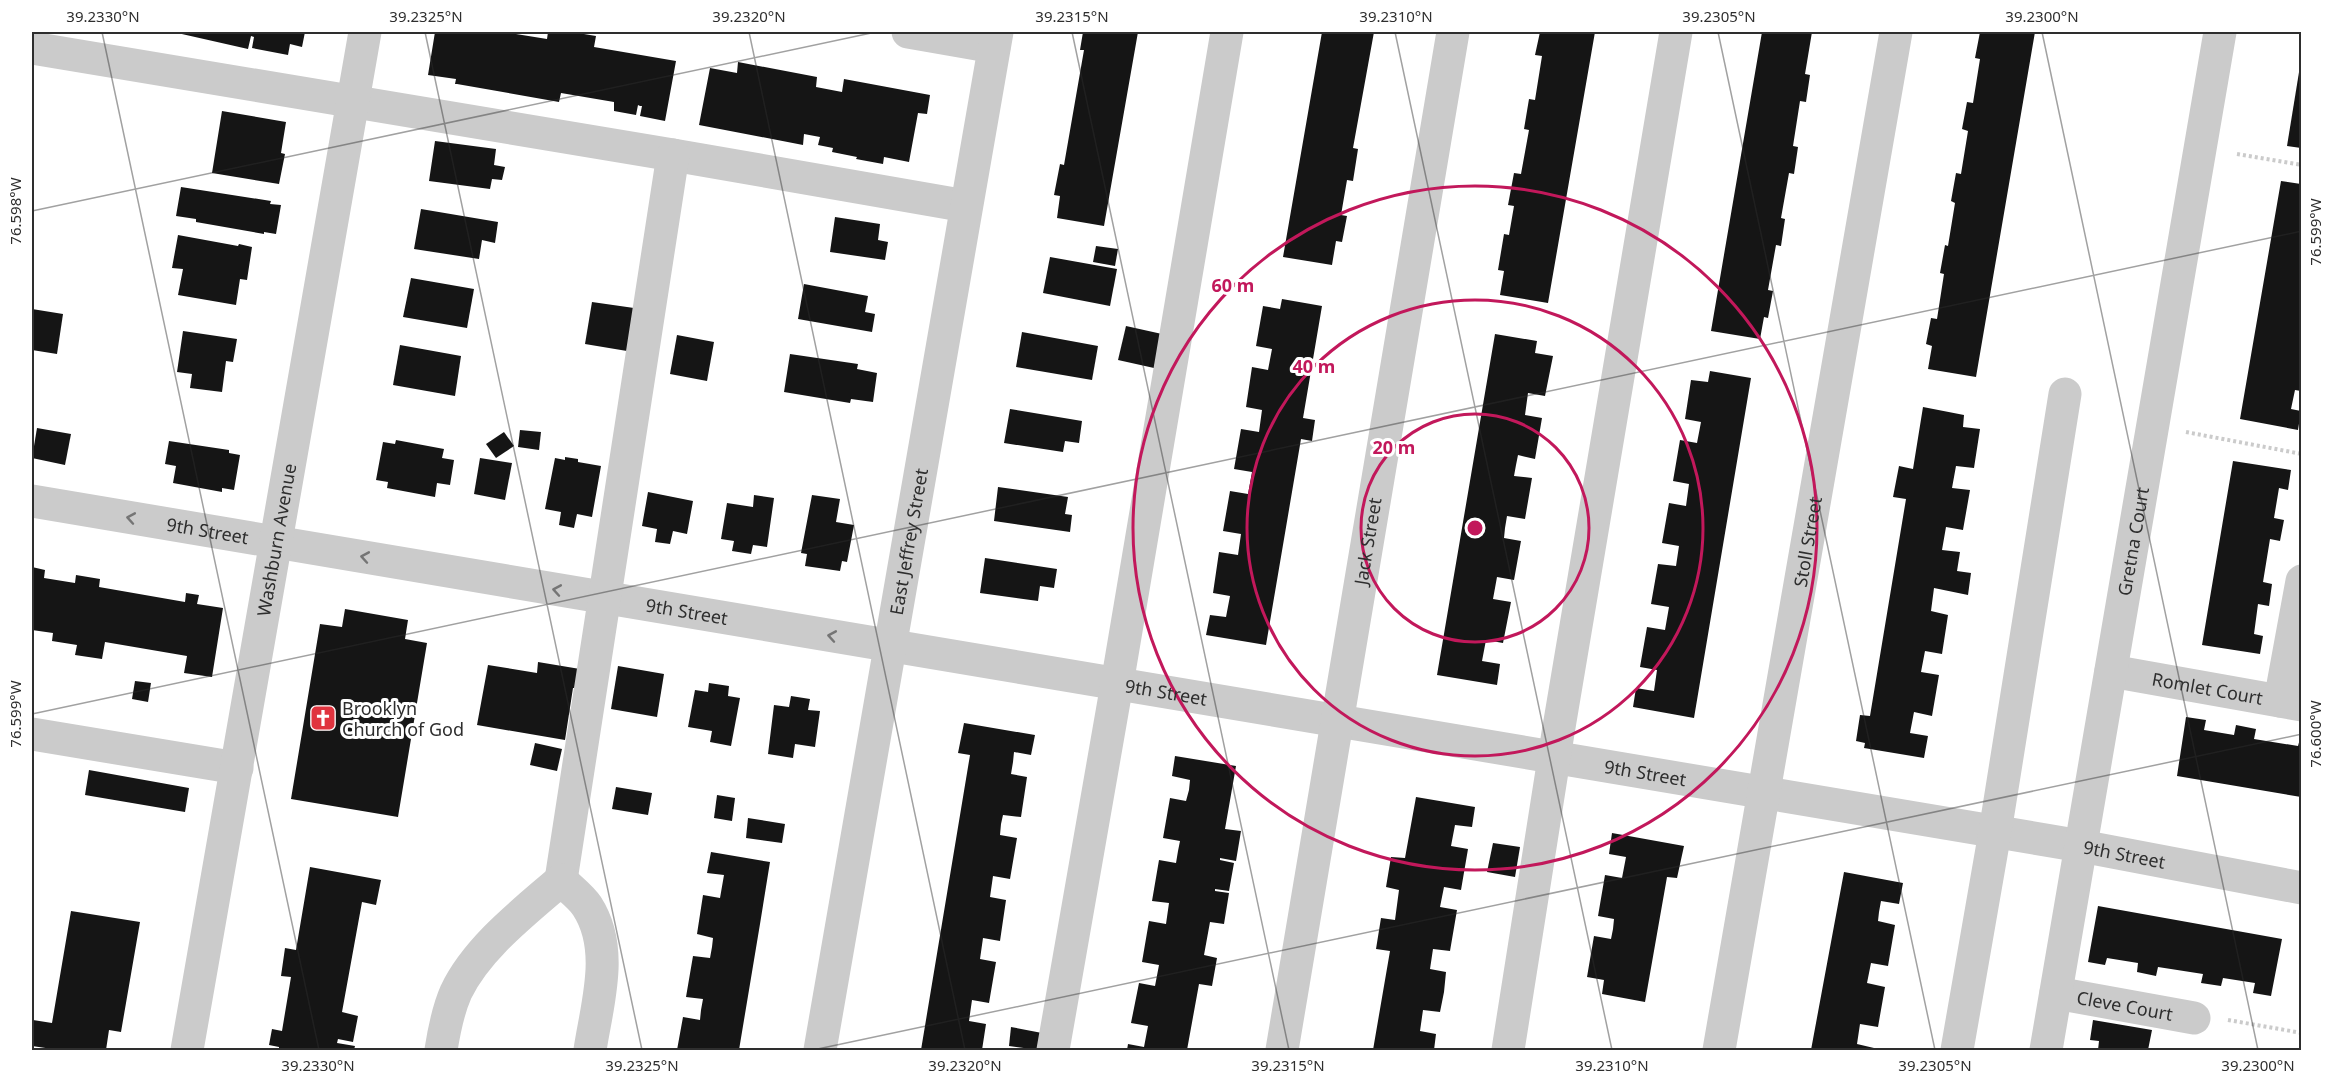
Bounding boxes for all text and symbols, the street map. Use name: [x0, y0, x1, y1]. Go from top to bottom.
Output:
text: 39.2330°N: [66, 6, 140, 26]
text: 39.2325°N: [389, 6, 463, 26]
text: 39.2320°N: [712, 6, 786, 26]
text: 39.2315°N: [1035, 6, 1109, 26]
text: 39.2310°N: [1359, 6, 1433, 26]
text: 39.2305°N: [1682, 6, 1756, 26]
text: 39.2300°N: [2005, 6, 2079, 26]
text: 76.598°W: [5, 177, 25, 245]
text: 76.599°W: [2305, 198, 2325, 266]
text: 60 m: [1212, 273, 1254, 297]
text: 40 m: [1293, 354, 1335, 378]
text: 20 m: [1373, 435, 1415, 459]
street label: Washburn Avenue: [251, 461, 301, 618]
street label: East Jeffrey Street: [884, 466, 933, 617]
street label: Gretna Court: [2112, 485, 2154, 598]
street label: Stoll Street: [1788, 494, 1827, 589]
street label: Jack Street: [1348, 495, 1387, 589]
one-way arrow: [126, 512, 136, 525]
street label: 9th Street: [165, 512, 251, 549]
centre of rings: [1465, 518, 1485, 538]
one-way arrow: [360, 552, 369, 564]
one-way arrow: [552, 584, 562, 596]
street label: 9th Street: [644, 593, 730, 630]
one-way arrow: [827, 630, 837, 643]
street label: Romlet Court: [2150, 667, 2265, 710]
street label: 9th Street: [1123, 673, 1209, 711]
text: 76.599°W: [5, 680, 25, 748]
place label: Brooklyn Church of God: [342, 696, 464, 741]
text: 76.600°W: [2305, 700, 2325, 768]
church icon: Brooklyn Church of God: [308, 703, 338, 733]
street label: 9th Street: [1602, 754, 1689, 791]
street label: 9th Street: [2081, 835, 2168, 874]
street label: Cleve Court: [2075, 985, 2175, 1026]
text: 39.2330°N: [281, 1055, 355, 1075]
text: 39.2325°N: [605, 1055, 679, 1075]
text: 39.2320°N: [928, 1055, 1002, 1075]
text: 39.2315°N: [1251, 1055, 1325, 1075]
text: 39.2310°N: [1575, 1055, 1649, 1075]
text: 39.2305°N: [1898, 1055, 1972, 1075]
text: 39.2300°N: [2221, 1055, 2295, 1075]

